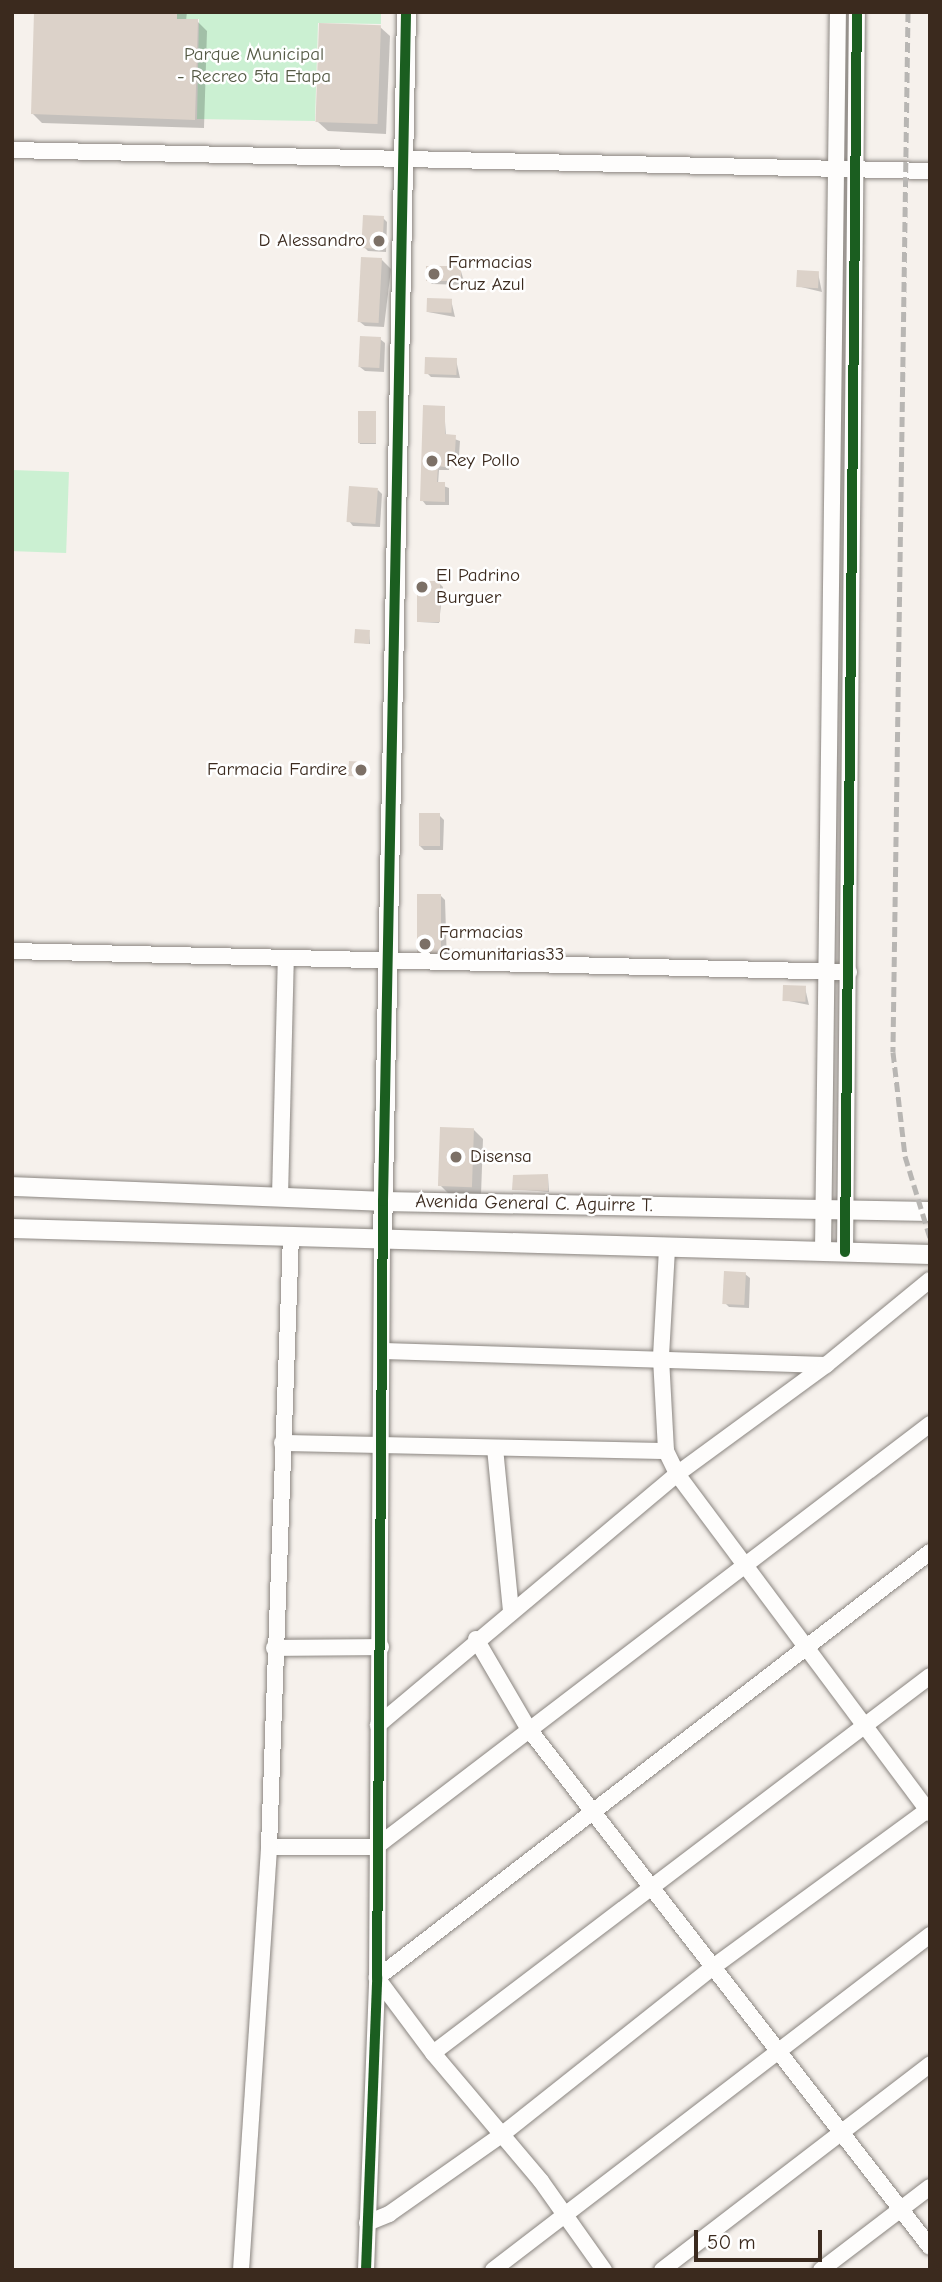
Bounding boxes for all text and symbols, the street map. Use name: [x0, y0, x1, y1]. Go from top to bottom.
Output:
park label: Parque Municipal - Recreo 5ta Etapa: [177, 44, 331, 88]
place label: D Alessandro: [259, 230, 365, 252]
marker: D Alessandro: [371, 233, 387, 249]
place label: Farmacias Cruz Azul: [448, 252, 532, 296]
marker: Farmacias Cruz Azul: [426, 266, 442, 282]
place label: Rey Pollo: [446, 450, 520, 472]
marker: Rey Pollo: [424, 453, 440, 469]
place label: El Padrino Burguer: [436, 565, 520, 609]
marker: El Padrino Burguer: [414, 579, 430, 595]
place label: Farmacia Fardire: [207, 759, 347, 781]
marker: Farmacia Fardire: [353, 762, 369, 778]
place label: Farmacias Comunitarias33: [439, 922, 564, 966]
marker: Farmacias Comunitarias33: [417, 936, 433, 952]
place label: Disensa: [470, 1146, 532, 1168]
marker: Disensa: [448, 1149, 464, 1165]
street label: Avenida General C. Aguirre T.: [415, 1191, 653, 1217]
scale bar: [697, 2216, 825, 2260]
text: 50 m: [707, 2230, 756, 2254]

